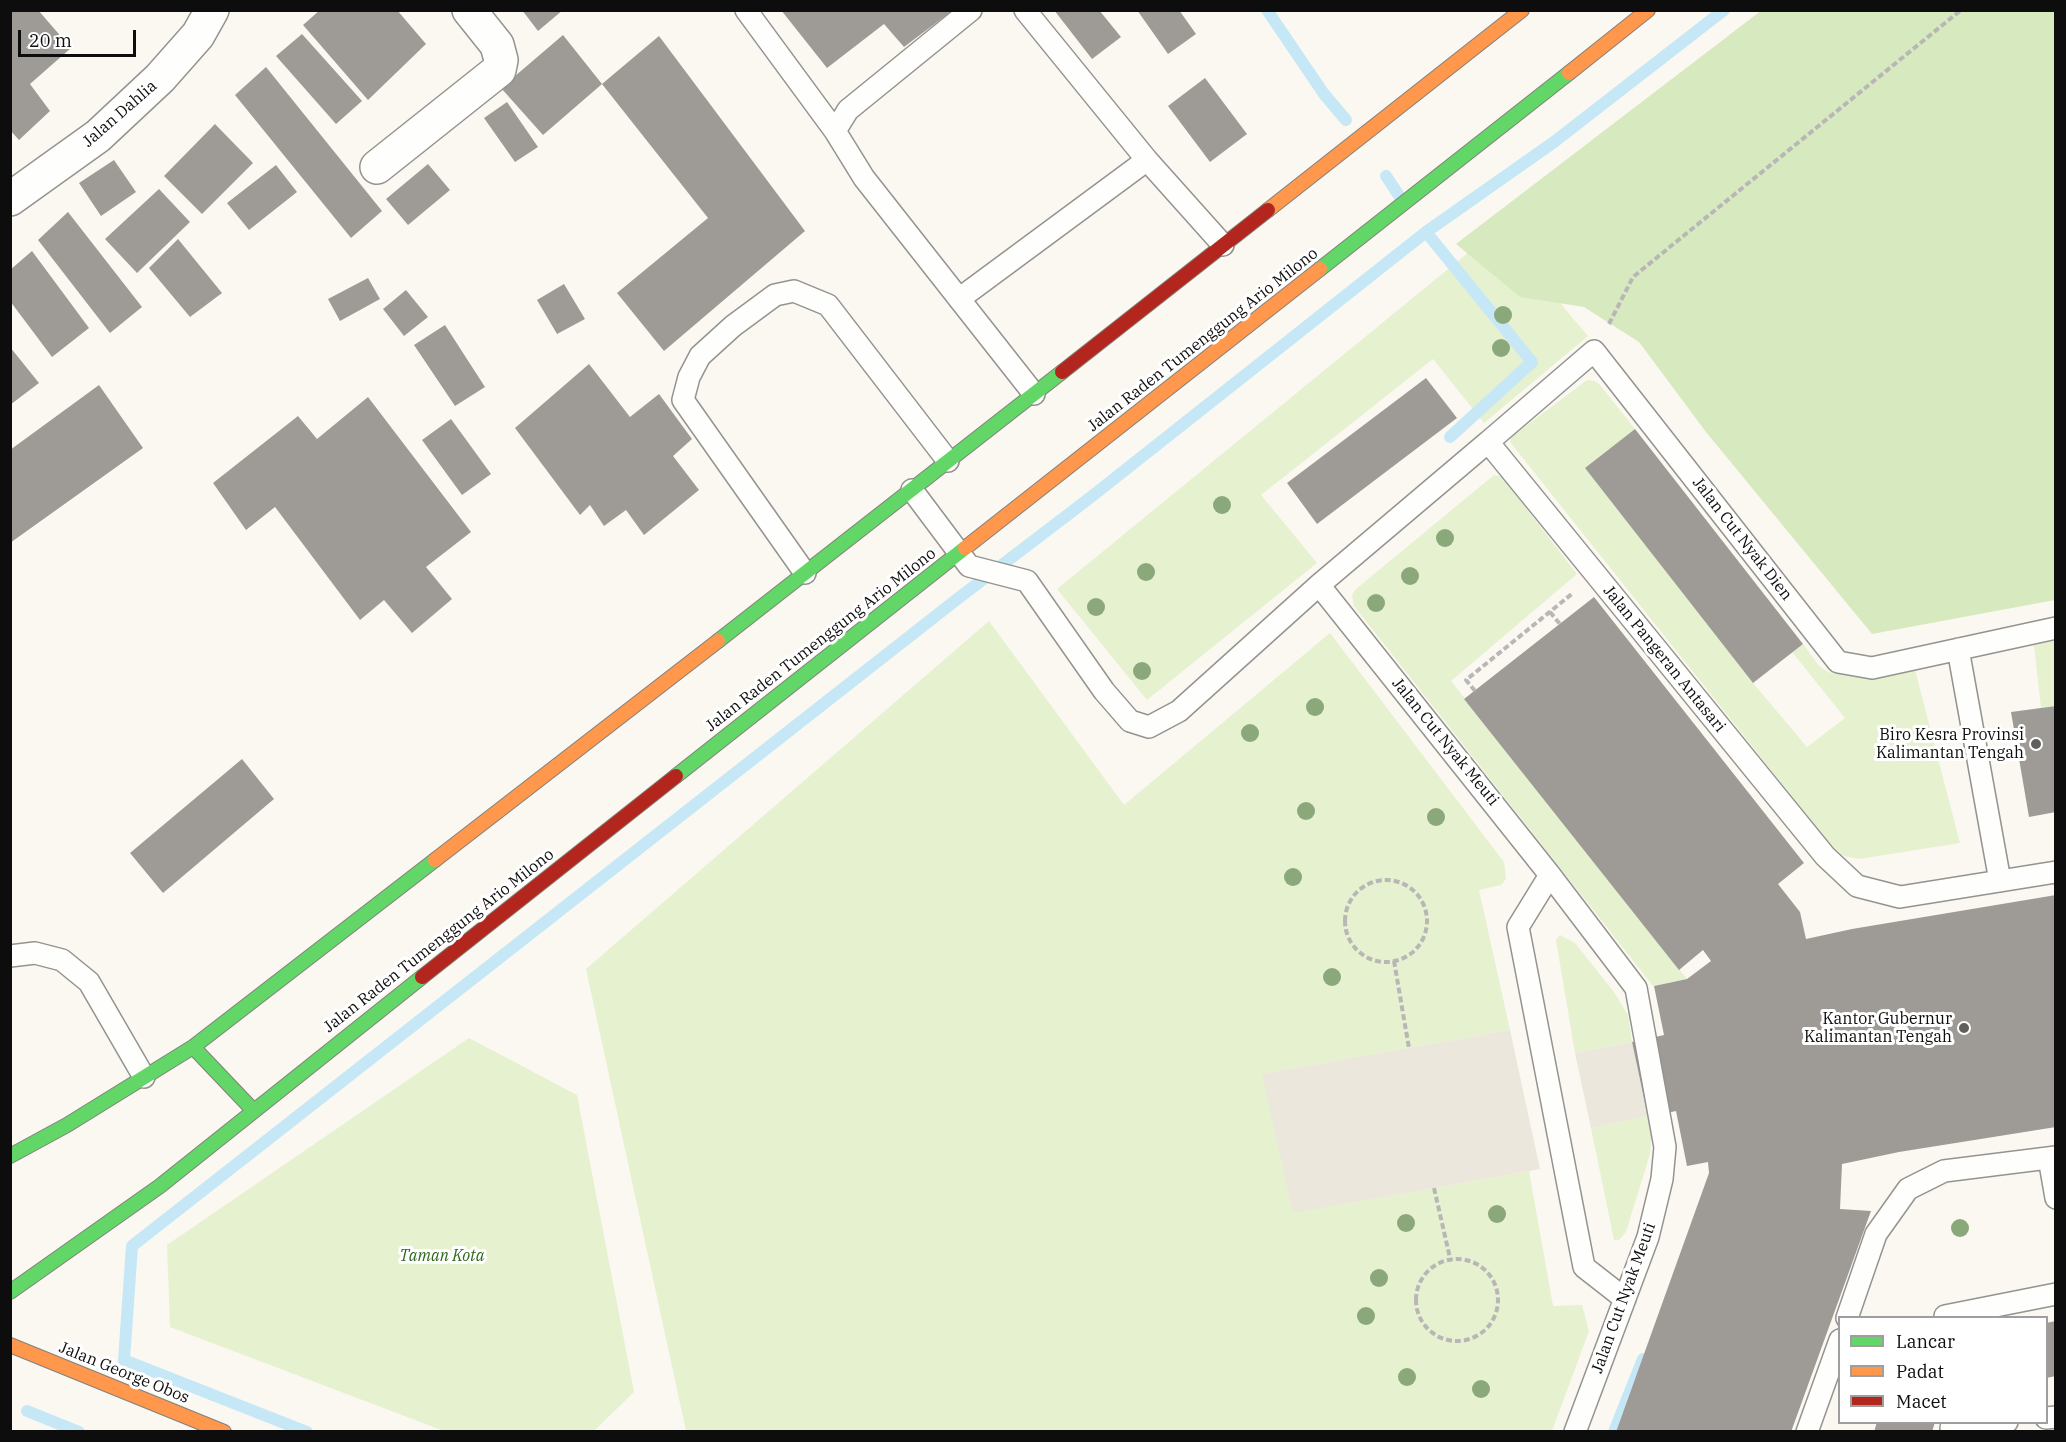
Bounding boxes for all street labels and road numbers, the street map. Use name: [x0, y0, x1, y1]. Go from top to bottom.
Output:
street label: Jalan Dahlia: [79, 77, 161, 151]
street label: Jalan Raden Tumenggung Ario Milono: [1084, 244, 1322, 436]
street label: Jalan Cut Nyak Dien: [1688, 474, 1796, 604]
street label: Jalan Raden Tumenggung Ario Milono: [702, 544, 940, 736]
street label: Jalan Pangeran Antasari: [1599, 582, 1729, 736]
street label: Jalan Cut Nyak Meuti: [1388, 674, 1502, 810]
street label: Jalan Raden Tumenggung Ario Milono: [320, 845, 558, 1037]
street label: Jalan Cut Nyak Meuti: [1588, 1220, 1660, 1376]
street label: Jalan George Obos: [56, 1338, 192, 1408]

